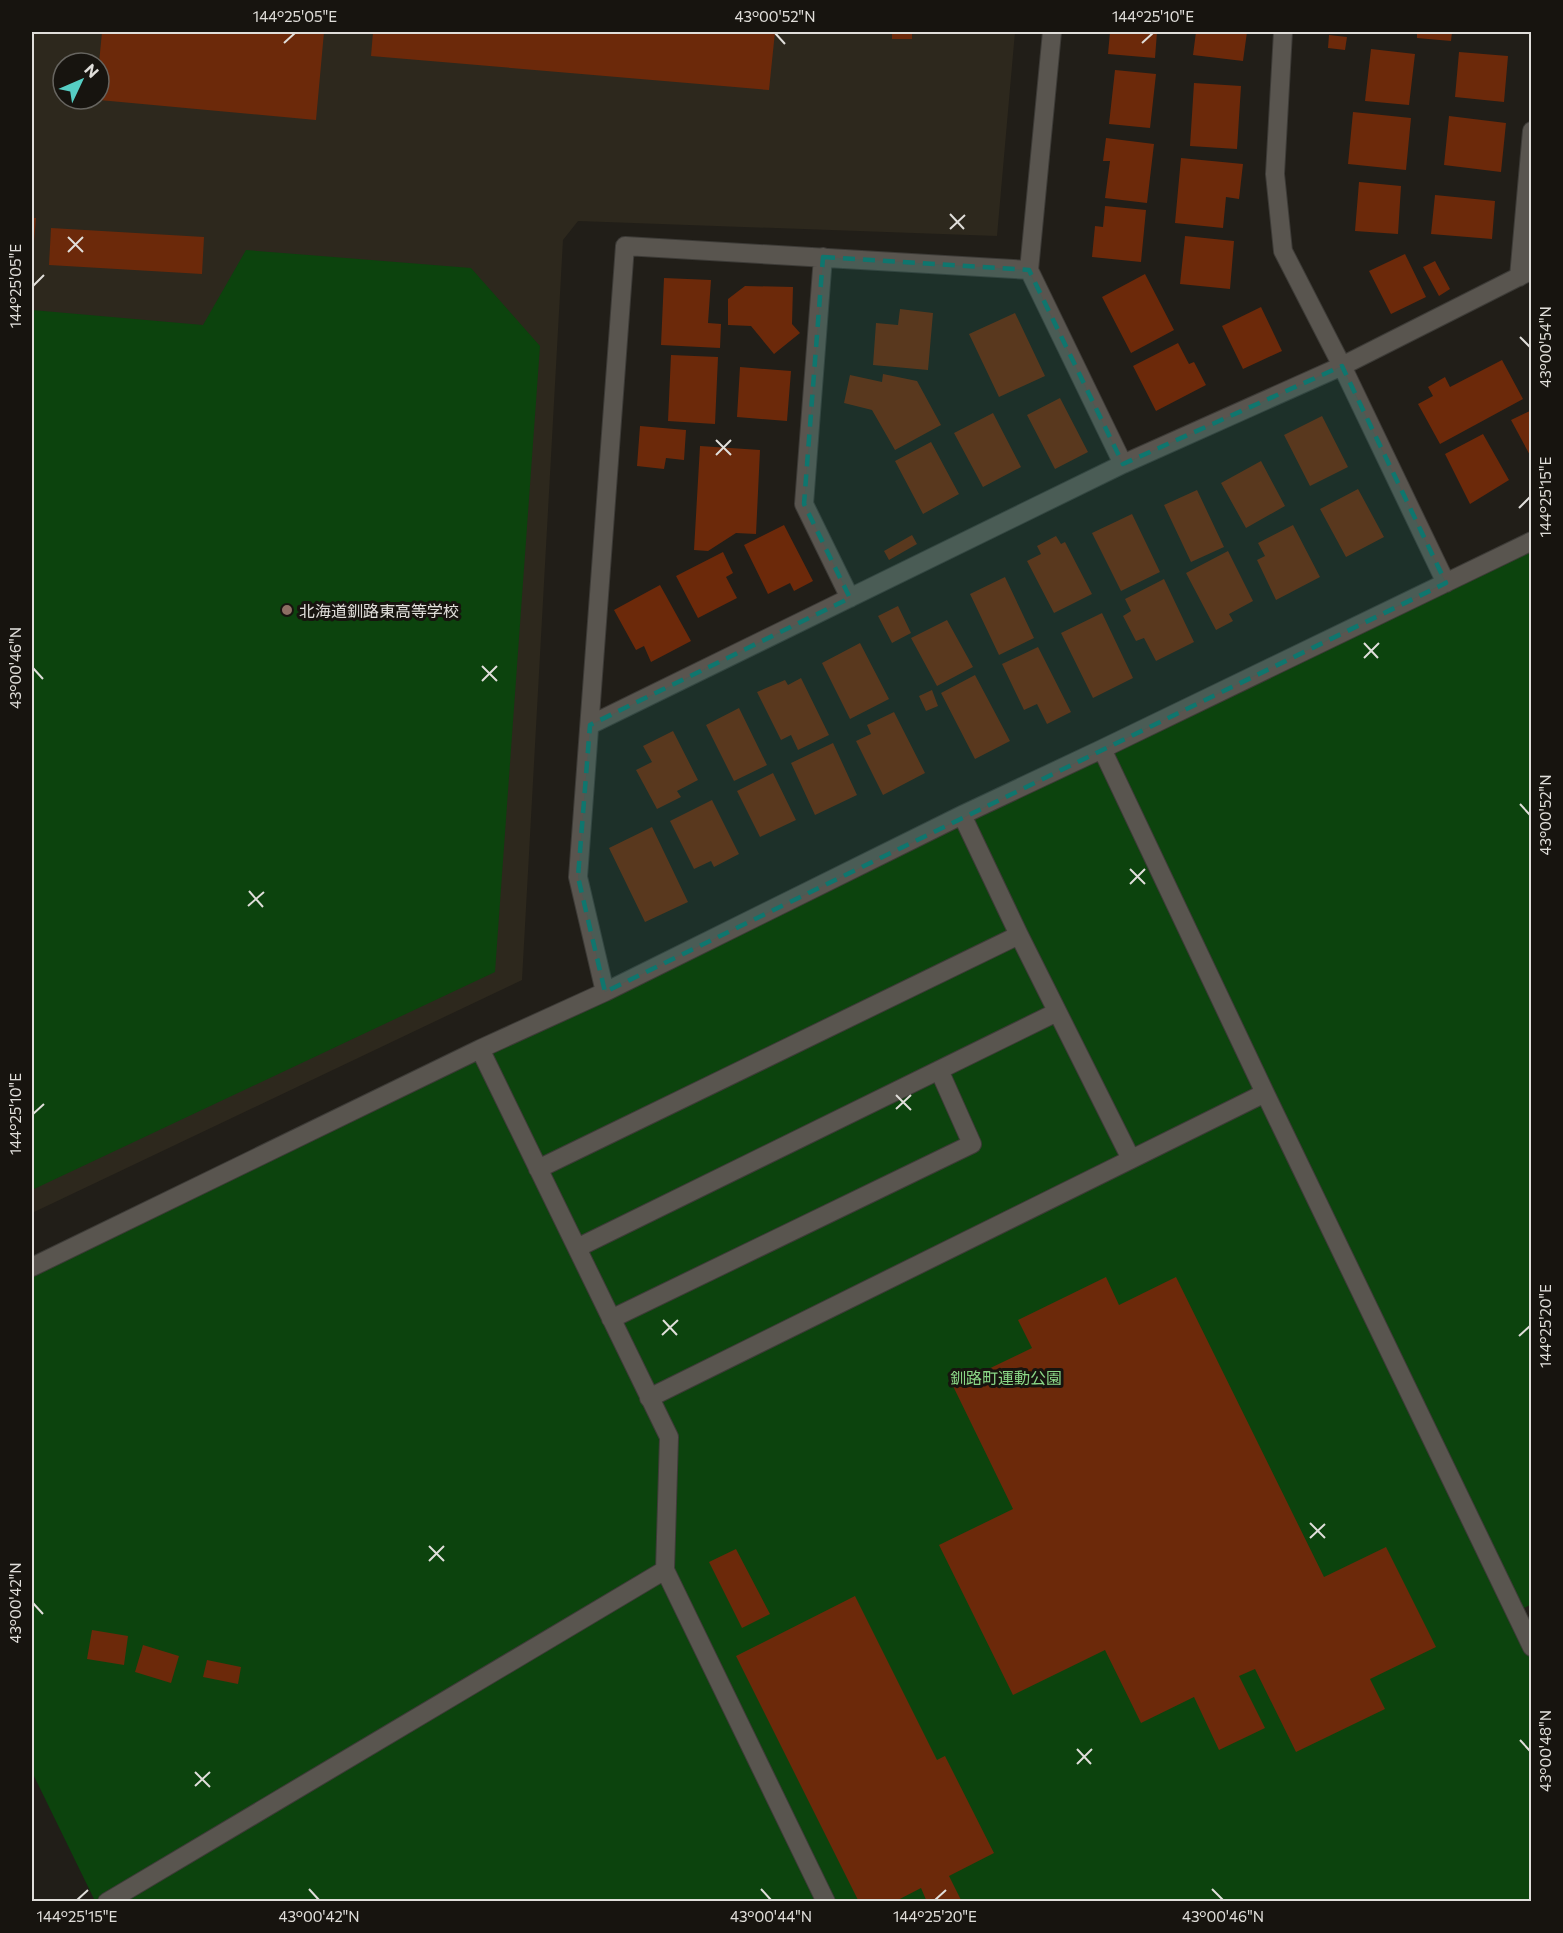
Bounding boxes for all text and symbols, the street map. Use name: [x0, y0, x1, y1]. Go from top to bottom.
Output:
text: 144°25'05"E: [253, 7, 337, 25]
text: 43°00'52"N: [734, 7, 816, 25]
text: 144°25'10"E: [1112, 7, 1194, 25]
north arrow: [51, 51, 111, 111]
text: N: [81, 59, 103, 81]
text: 144°25'05"E: [6, 244, 24, 328]
text: 43°00'54"N: [1536, 306, 1554, 388]
text: 144°25'15"E: [1536, 456, 1554, 537]
place label: 北海道釧路東高等学校: [299, 601, 459, 620]
marker: 北海道釧路東高等学校: [280, 603, 294, 617]
text: 43°00'46"N: [6, 627, 24, 709]
text: 43°00'52"N: [1536, 774, 1554, 856]
text: 144°25'10"E: [6, 1073, 24, 1155]
text: 144°25'20"E: [1536, 1284, 1554, 1368]
park label: 釧路町運動公園: [950, 1368, 1062, 1387]
text: 43°00'42"N: [6, 1562, 24, 1644]
text: 43°00'48"N: [1536, 1710, 1554, 1792]
text: 144°25'15"E: [37, 1907, 118, 1925]
text: 43°00'42"N: [278, 1907, 360, 1925]
text: 43°00'44"N: [730, 1907, 812, 1925]
text: 144°25'20"E: [893, 1907, 977, 1925]
text: 43°00'46"N: [1182, 1907, 1264, 1925]

